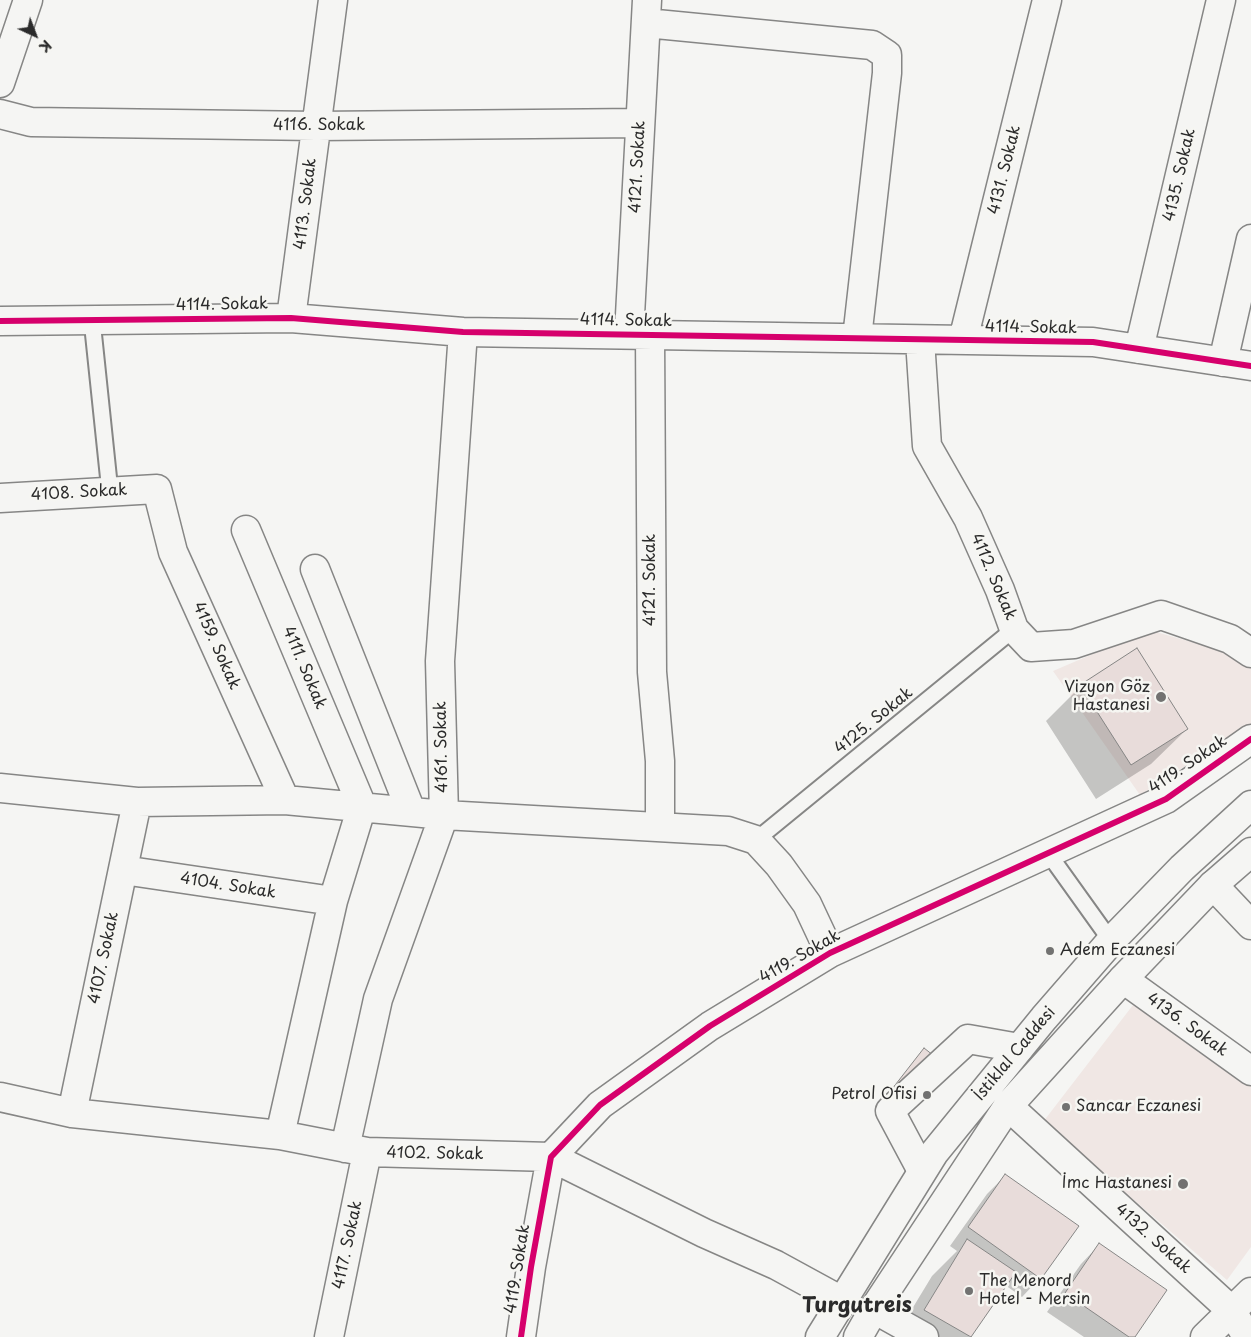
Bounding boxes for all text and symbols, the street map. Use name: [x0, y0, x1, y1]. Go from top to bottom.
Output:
north arrow: [10, 10, 60, 60]
text: K: [35, 35, 56, 58]
street label: 4116. Sokak: [273, 116, 365, 136]
street label: 4121. Sokak: [626, 120, 650, 214]
street label: 4131. Sokak: [985, 123, 1025, 217]
street label: 4135. Sokak: [1160, 127, 1200, 223]
street label: 4113. Sokak: [291, 157, 321, 251]
street label: 4114. Sokak: [176, 295, 268, 315]
street label: 4114. Sokak: [580, 311, 672, 331]
street label: 4114. Sokak: [985, 318, 1077, 338]
street label: 4108. Sokak: [30, 481, 128, 505]
street label: 4112. Sokak: [966, 531, 1020, 623]
street label: 4121. Sokak: [641, 534, 661, 626]
street label: 4159. Sokak: [188, 599, 244, 693]
street label: 4111. Sokak: [278, 624, 330, 712]
place label: Vizyon Göz Hastanesi: [1064, 678, 1150, 716]
street label: 4125. Sokak: [831, 684, 917, 758]
marker: Vizyon Göz Hastanesi: [1154, 690, 1168, 704]
street label: 4161. Sokak: [432, 701, 452, 793]
street label: 4119. Sokak: [1145, 732, 1231, 798]
street label: 4104. Sokak: [179, 869, 277, 903]
street label: 4107. Sokak: [85, 910, 123, 1006]
street label: 4119. Sokak: [756, 926, 844, 988]
place label: Adem Eczanesi: [1060, 941, 1175, 961]
marker: Adem Eczanesi: [1044, 945, 1056, 957]
street label: 4136. Sokak: [1143, 989, 1231, 1061]
street label: İstiklal Caddesi: [970, 1003, 1060, 1105]
place label: Petrol Ofisi: [831, 1085, 917, 1105]
marker: Petrol Ofisi: [921, 1089, 933, 1101]
place label: Sancar Eczanesi: [1076, 1097, 1201, 1117]
marker: Sancar Eczanesi: [1060, 1101, 1072, 1113]
street label: 4102. Sokak: [386, 1144, 484, 1164]
place label: İmc Hastanesi: [1062, 1174, 1172, 1194]
marker: İmc Hastanesi: [1176, 1177, 1190, 1191]
street label: 4117. Sokak: [329, 1199, 367, 1291]
street label: 4132. Sokak: [1111, 1200, 1195, 1278]
street label: 4119. Sokak: [501, 1223, 535, 1315]
place label: The Menord Hotel - Mersin: [979, 1272, 1090, 1310]
marker: The Menord Hotel - Mersin: [963, 1285, 975, 1297]
district label: Turgutreis: [802, 1293, 912, 1319]

